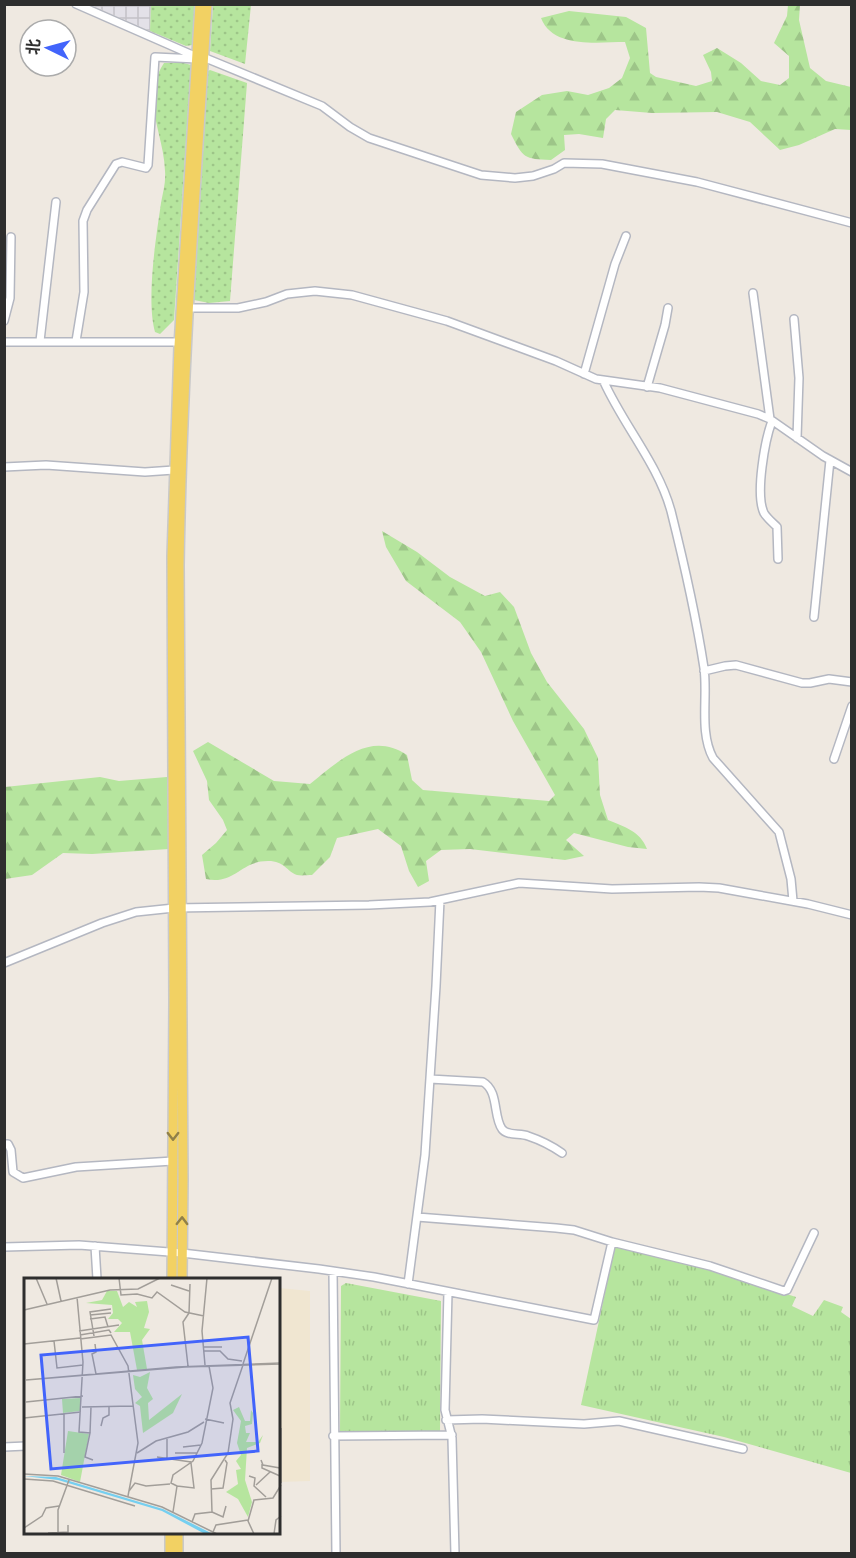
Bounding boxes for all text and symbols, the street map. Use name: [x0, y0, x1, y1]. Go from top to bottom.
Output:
north arrow: [18, 18, 78, 78]
text: 北: [22, 38, 45, 56]
one-way arrow: [167, 1132, 180, 1141]
one-way arrow: [176, 1216, 189, 1225]
inset map: [24, 1278, 280, 1534]

